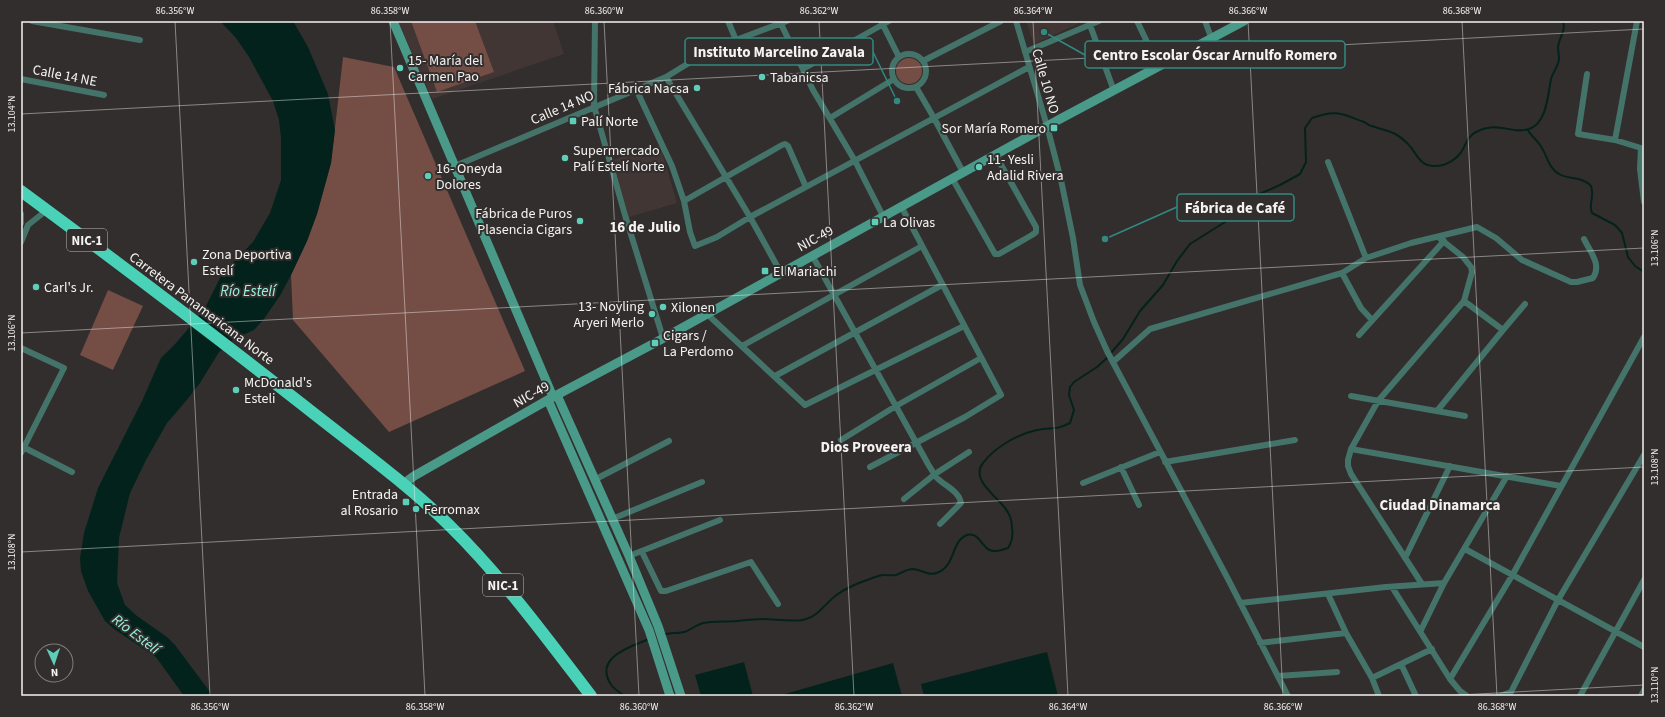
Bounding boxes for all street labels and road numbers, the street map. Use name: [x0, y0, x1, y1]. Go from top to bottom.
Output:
street label: Calle 10 NO: [1026, 46, 1064, 116]
street label: Calle 14 NE: [31, 60, 99, 92]
street label: Calle 14 NO: [528, 86, 597, 130]
street label: NIC-49: [794, 221, 837, 257]
road number: NIC-1: [67, 229, 107, 251]
street label: Carretera Panamericana Norte: [125, 248, 278, 370]
street label: NIC-49: [510, 377, 553, 413]
road number: NIC-1: [483, 574, 523, 596]

